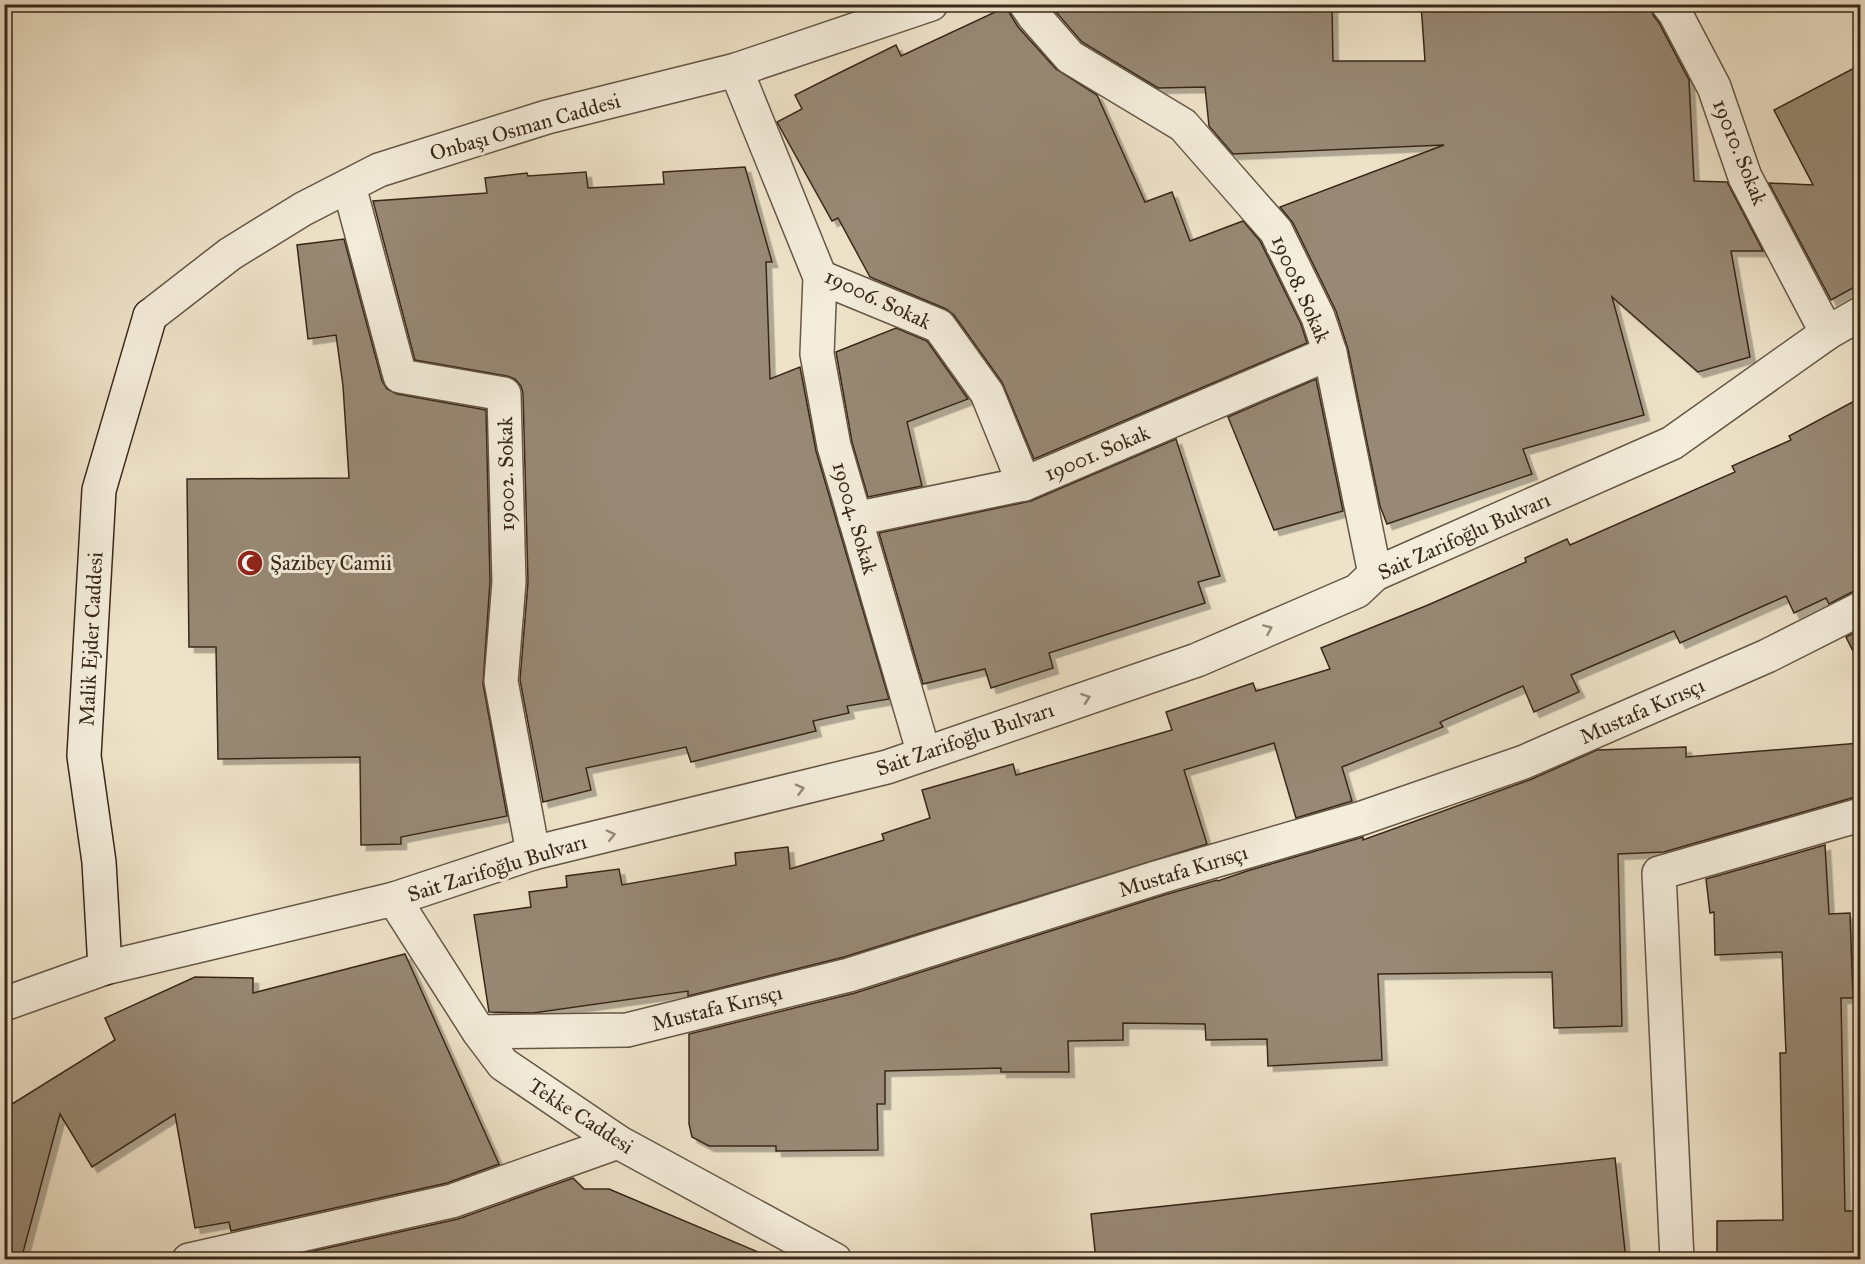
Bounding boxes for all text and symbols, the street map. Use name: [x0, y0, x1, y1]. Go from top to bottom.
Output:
street label: Onbaşı Osman Caddesi: [427, 87, 623, 167]
street label: 19010. Sokak: [1707, 95, 1773, 209]
street label: 19008. Sokak: [1266, 231, 1336, 347]
street label: 19006. Sokak: [821, 263, 936, 335]
street label: 19002. Sokak: [492, 416, 520, 532]
street label: 19001. Sokak: [1040, 419, 1154, 487]
street label: 19004. Sokak: [827, 459, 884, 578]
street label: Sait Zarifoğlu Bulvarı: [1374, 486, 1554, 586]
mosque icon: Şazibey Camii: [235, 548, 265, 578]
place label: Şazibey Camii: [270, 550, 392, 576]
street label: Malik Ejder Caddesi: [73, 551, 109, 727]
one-way arrow: [1262, 624, 1273, 636]
street label: Mustafa Kırısçı: [1576, 672, 1709, 750]
one-way arrow: [1080, 693, 1091, 706]
street label: Sait Zarifoğlu Bulvarı: [873, 696, 1057, 782]
one-way arrow: [795, 783, 805, 796]
street label: Sait Zarifoğlu Bulvarı: [404, 828, 590, 908]
one-way arrow: [606, 829, 616, 842]
street label: Mustafa Kırısçı: [1115, 839, 1251, 903]
street label: Mustafa Kırısçı: [649, 979, 785, 1037]
street label: Tekke Caddesi: [523, 1072, 639, 1160]

